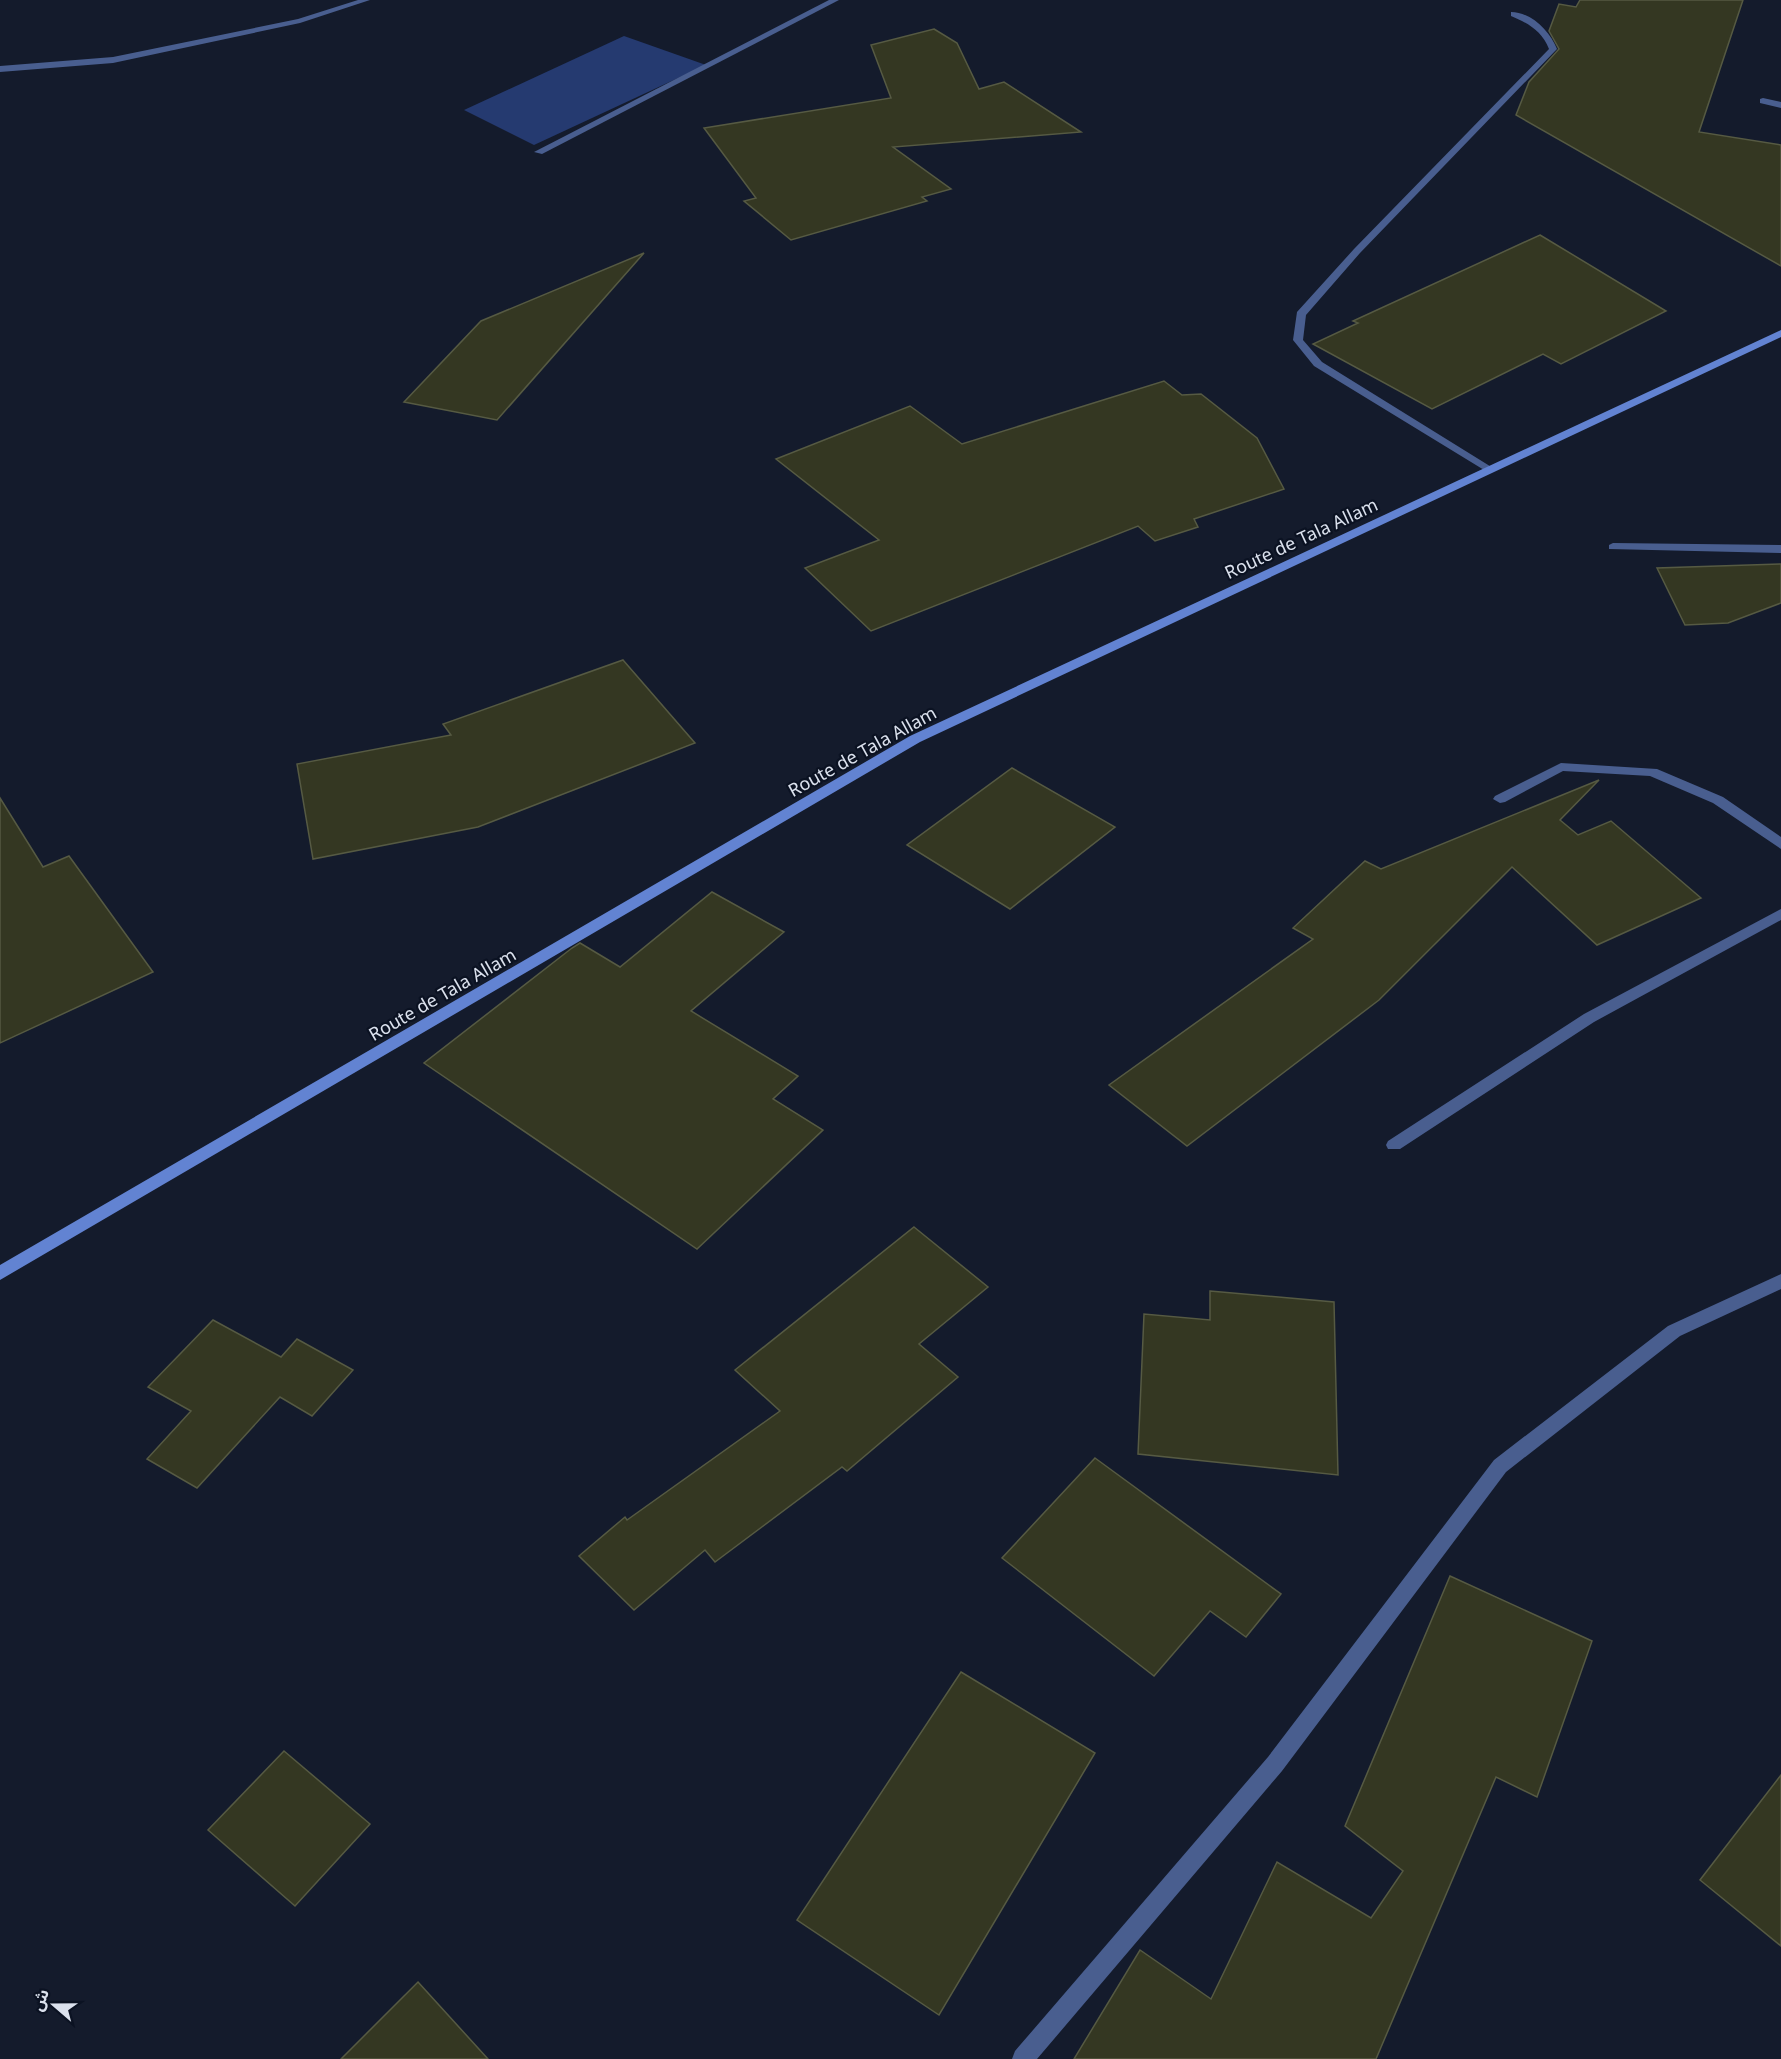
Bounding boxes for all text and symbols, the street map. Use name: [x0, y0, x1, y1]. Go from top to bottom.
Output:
street label: Route de Tala Allam: [1221, 492, 1381, 584]
street label: Route de Tala Allam: [783, 700, 941, 802]
street label: Route de Tala Allam: [364, 942, 520, 1046]
north arrow: [24, 1975, 84, 2035]
text: ش: [26, 1986, 54, 2014]

